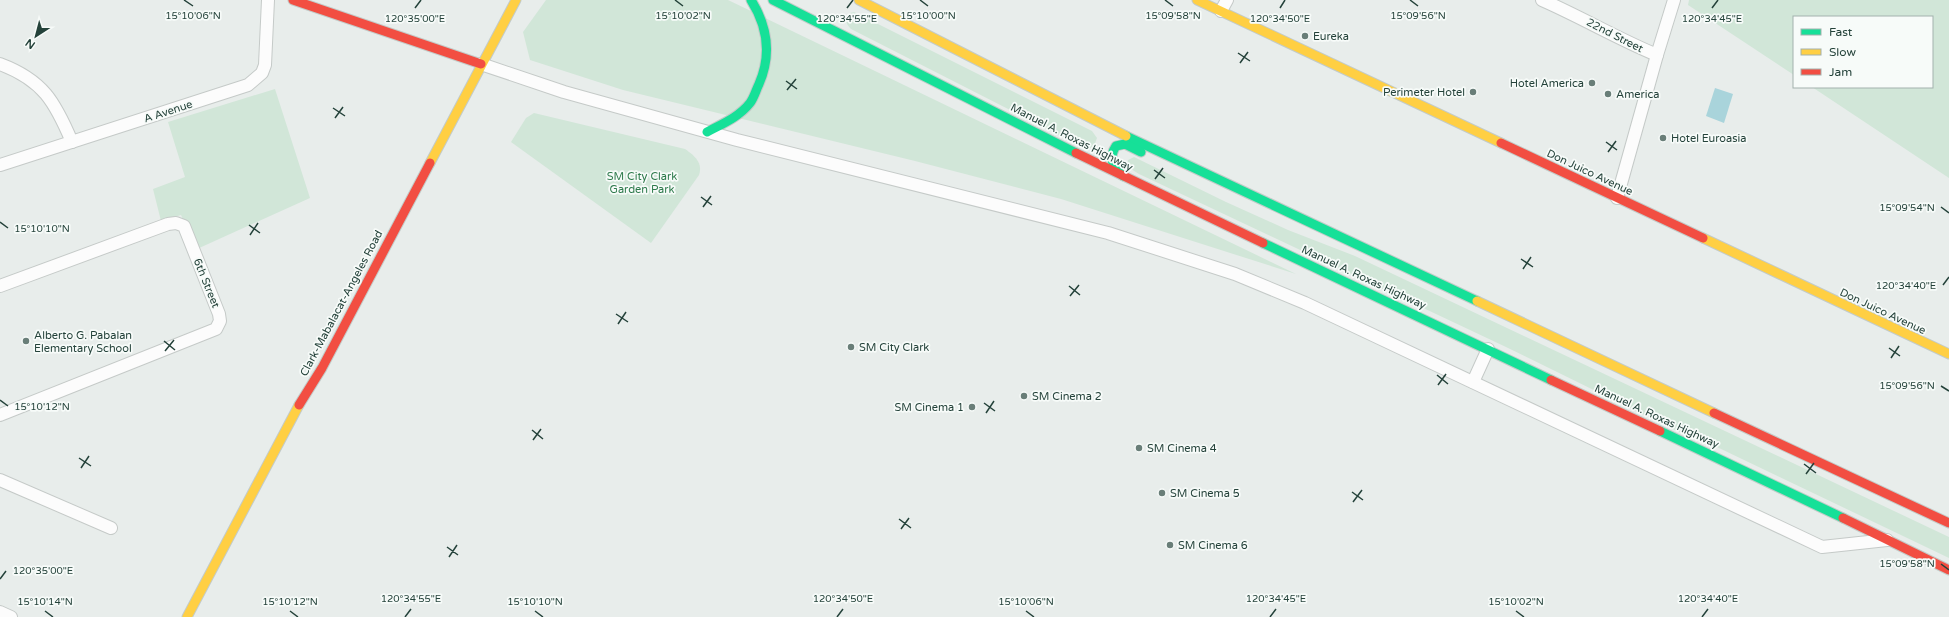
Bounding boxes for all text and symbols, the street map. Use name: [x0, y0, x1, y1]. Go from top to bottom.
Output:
text: 15°10'06"N: [165, 10, 221, 22]
text: 15°10'02"N: [655, 10, 711, 22]
text: 15°10'00"N: [900, 10, 956, 22]
text: 15°09'58"N: [1145, 10, 1201, 22]
text: 15°09'56"N: [1390, 10, 1446, 22]
text: 120°35'00"E: [385, 13, 445, 25]
text: 120°34'55"E: [817, 13, 877, 25]
text: 120°34'50"E: [1250, 13, 1310, 25]
text: 120°34'45"E: [1682, 13, 1742, 25]
north arrow: [16, 16, 56, 56]
street label: 22nd Street: [1584, 16, 1645, 55]
legend: [1793, 16, 1933, 88]
text: Fast: [1829, 25, 1853, 39]
place label: Eureka: [1313, 30, 1349, 43]
marker: Eureka: [1300, 31, 1310, 41]
text: N: [23, 36, 38, 52]
text: Slow: [1829, 45, 1856, 59]
text: Jam: [1829, 65, 1852, 79]
place label: Hotel America: [1510, 77, 1584, 90]
marker: Hotel America: [1587, 78, 1597, 88]
place label: Perimeter Hotel: [1383, 86, 1465, 99]
marker: Perimeter Hotel: [1468, 87, 1478, 97]
place label: America: [1616, 88, 1659, 101]
marker: America: [1603, 89, 1613, 99]
street label: A Avenue: [142, 98, 194, 125]
street label: Manuel A. Roxas Highway: [1008, 101, 1135, 174]
place label: Hotel Euroasia: [1671, 132, 1746, 145]
marker: Hotel Euroasia: [1658, 133, 1668, 143]
street label: Don Juico Avenue: [1545, 147, 1635, 198]
park label: SM City Clark Garden Park: [607, 170, 677, 196]
text: 15°09'54"N: [1879, 202, 1935, 214]
text: 15°10'10"N: [14, 223, 70, 235]
street label: Clark-Mabalacat-Angeles Road: [297, 228, 386, 378]
street label: Manuel A. Roxas Highway: [1300, 243, 1428, 312]
street label: 6th Street: [191, 257, 222, 310]
text: 120°34'40"E: [1876, 280, 1936, 292]
street label: Don Juico Avenue: [1838, 286, 1928, 337]
place label: Alberto G. Pabalan Elementary School: [34, 329, 132, 355]
marker: Alberto G. Pabalan Elementary School: [21, 336, 31, 346]
place label: SM City Clark: [859, 341, 929, 354]
marker: SM City Clark: [846, 342, 856, 352]
text: 15°09'56"N: [1879, 380, 1935, 392]
street label: Manuel A. Roxas Highway: [1593, 382, 1721, 451]
place label: SM Cinema 2: [1032, 390, 1102, 403]
marker: SM Cinema 2: [1019, 391, 1029, 401]
text: 15°10'12"N: [14, 401, 70, 413]
place label: SM Cinema 1: [894, 401, 964, 414]
marker: SM Cinema 1: [967, 402, 977, 412]
place label: SM Cinema 4: [1147, 442, 1217, 455]
marker: SM Cinema 4: [1134, 443, 1144, 453]
place label: SM Cinema 5: [1170, 487, 1240, 500]
marker: SM Cinema 5: [1157, 488, 1167, 498]
place label: SM Cinema 6: [1178, 539, 1248, 552]
marker: SM Cinema 6: [1165, 540, 1175, 550]
text: 15°09'58"N: [1879, 558, 1935, 570]
text: 120°35'00"E: [13, 565, 73, 577]
text: 120°34'55"E: [381, 593, 441, 605]
text: 120°34'50"E: [813, 593, 873, 605]
text: 120°34'45"E: [1246, 593, 1306, 605]
text: 120°34'40"E: [1678, 593, 1738, 605]
text: 15°10'14"N: [17, 596, 73, 608]
text: 15°10'12"N: [262, 596, 318, 608]
text: 15°10'10"N: [507, 596, 563, 608]
text: 15°10'06"N: [998, 596, 1054, 608]
text: 15°10'02"N: [1488, 596, 1544, 608]

